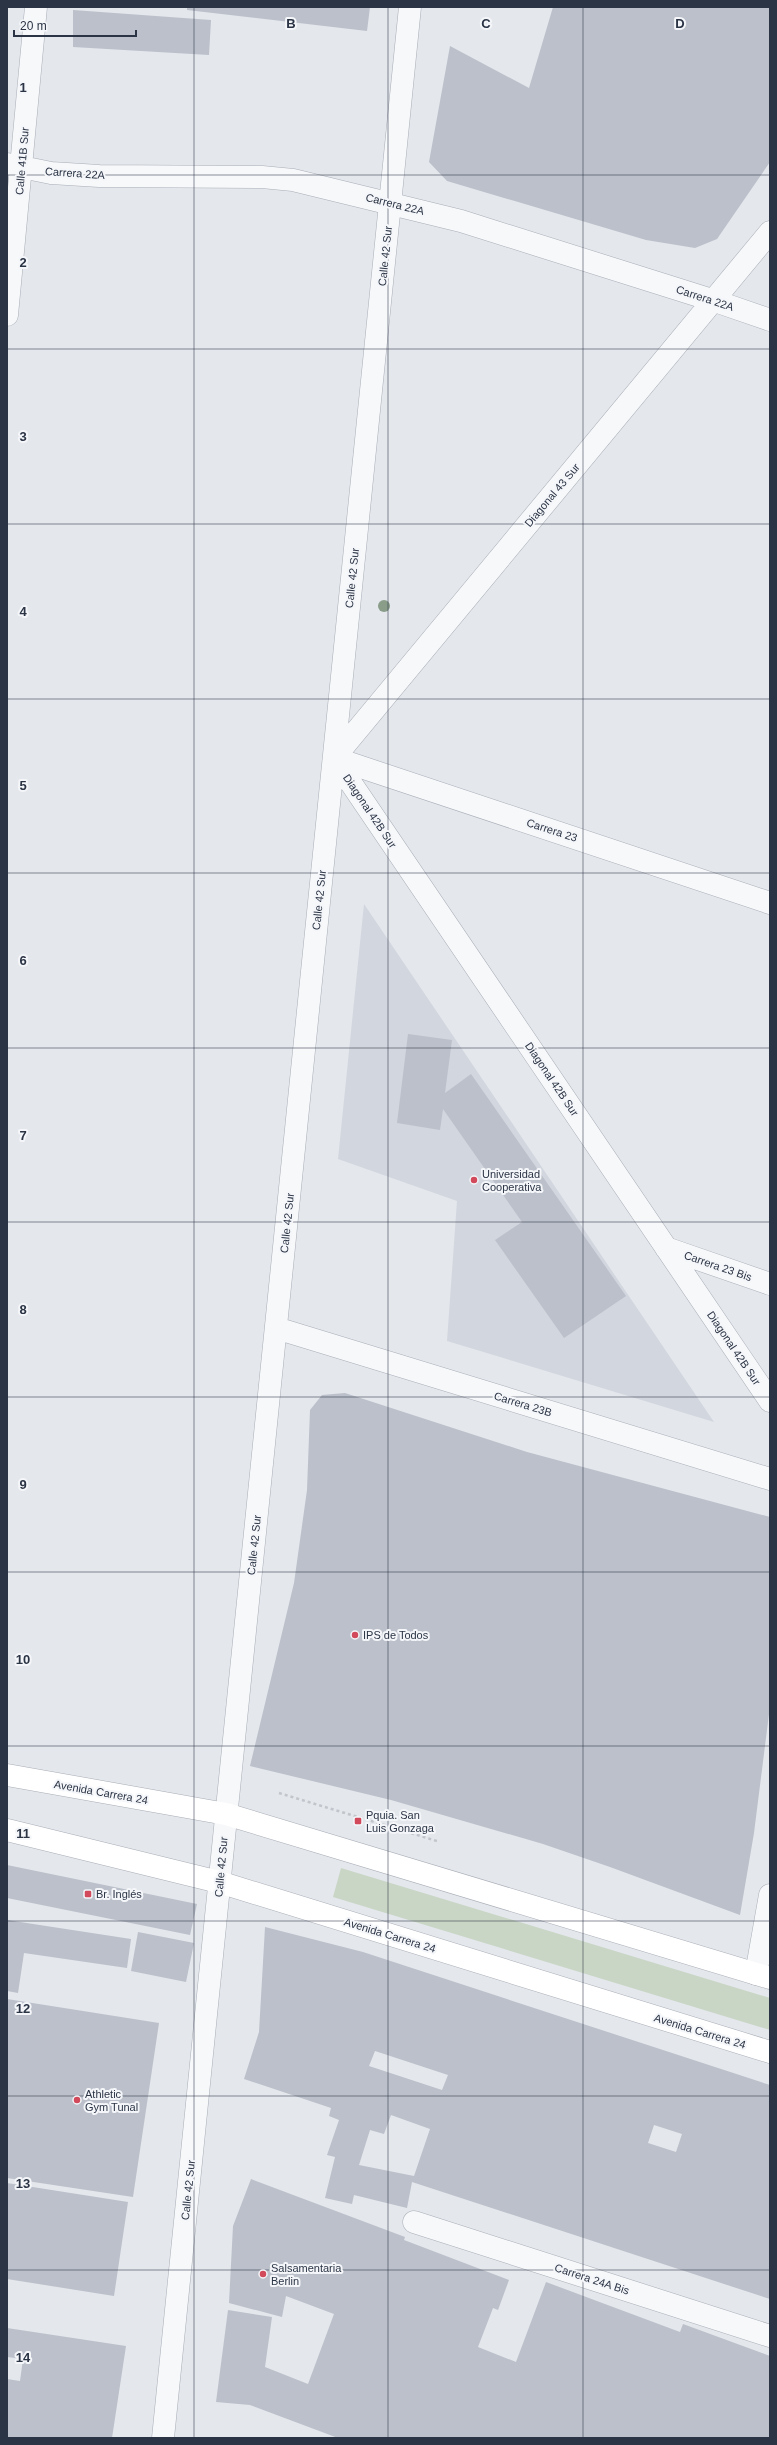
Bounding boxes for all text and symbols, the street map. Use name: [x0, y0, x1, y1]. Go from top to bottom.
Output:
scale bar: [14, 12, 136, 38]
text: B: [286, 16, 296, 31]
text: C: [481, 16, 491, 31]
text: D: [675, 16, 685, 31]
text: 20 m: [20, 19, 47, 33]
text: 1: [19, 80, 27, 95]
street label: Calle 41B Sur: [13, 126, 31, 195]
street label: Carrera 22A: [45, 165, 106, 181]
street label: Carrera 22A: [364, 191, 426, 217]
street label: Calle 42 Sur: [376, 225, 394, 287]
text: 2: [19, 255, 27, 270]
street label: Carrera 22A: [675, 283, 736, 313]
text: 3: [19, 429, 27, 444]
street label: Diagonal 43 Sur: [522, 461, 582, 529]
street label: Calle 42 Sur: [343, 547, 361, 609]
text: 4: [19, 604, 27, 619]
street label: Diagonal 42B Sur: [341, 772, 399, 850]
text: 5: [19, 778, 27, 793]
street label: Carrera 23: [525, 816, 579, 844]
street label: Calle 42 Sur: [310, 869, 328, 931]
text: 6: [19, 953, 27, 968]
street label: Diagonal 42B Sur: [523, 1040, 581, 1118]
text: 7: [19, 1128, 27, 1143]
place label: Universidad Cooperativa: [482, 1168, 542, 1193]
marker: Universidad Cooperativa: [469, 1175, 479, 1185]
street label: Calle 42 Sur: [278, 1192, 296, 1254]
street label: Carrera 23 Bis: [683, 1249, 754, 1283]
text: 8: [19, 1302, 27, 1317]
street label: Diagonal 42B Sur: [705, 1309, 763, 1387]
street label: Carrera 23B: [493, 1390, 553, 1418]
text: 9: [19, 1477, 27, 1492]
street label: Calle 42 Sur: [245, 1514, 263, 1576]
place label: IPS de Todos: [363, 1629, 429, 1641]
marker: IPS de Todos: [350, 1630, 360, 1640]
text: 10: [16, 1652, 30, 1667]
street label: Avenida Carrera 24: [53, 1778, 149, 1806]
place label: Pquia. San Luis Gonzaga: [366, 1809, 435, 1834]
marker: Pquia. San Luis Gonzaga: [353, 1816, 363, 1826]
text: 11: [16, 1826, 30, 1841]
street label: Calle 42 Sur: [212, 1836, 230, 1898]
place label: Br. Inglés: [96, 1888, 142, 1900]
marker: Br. Inglés: [83, 1889, 93, 1899]
street label: Avenida Carrera 24: [343, 1915, 437, 1955]
text: 12: [16, 2001, 30, 2016]
street label: Avenida Carrera 24: [653, 2011, 747, 2051]
place label: Athletic Gym Tunal: [85, 2088, 138, 2113]
marker: Athletic Gym Tunal: [72, 2095, 82, 2105]
street label: Calle 42 Sur: [179, 2159, 197, 2221]
text: 13: [16, 2176, 30, 2191]
street label: Carrera 24A Bis: [553, 2261, 631, 2297]
place label: Salsamentaria Berlin: [271, 2262, 342, 2287]
marker: Salsamentaria Berlin: [258, 2269, 268, 2279]
text: 14: [16, 2350, 31, 2365]

